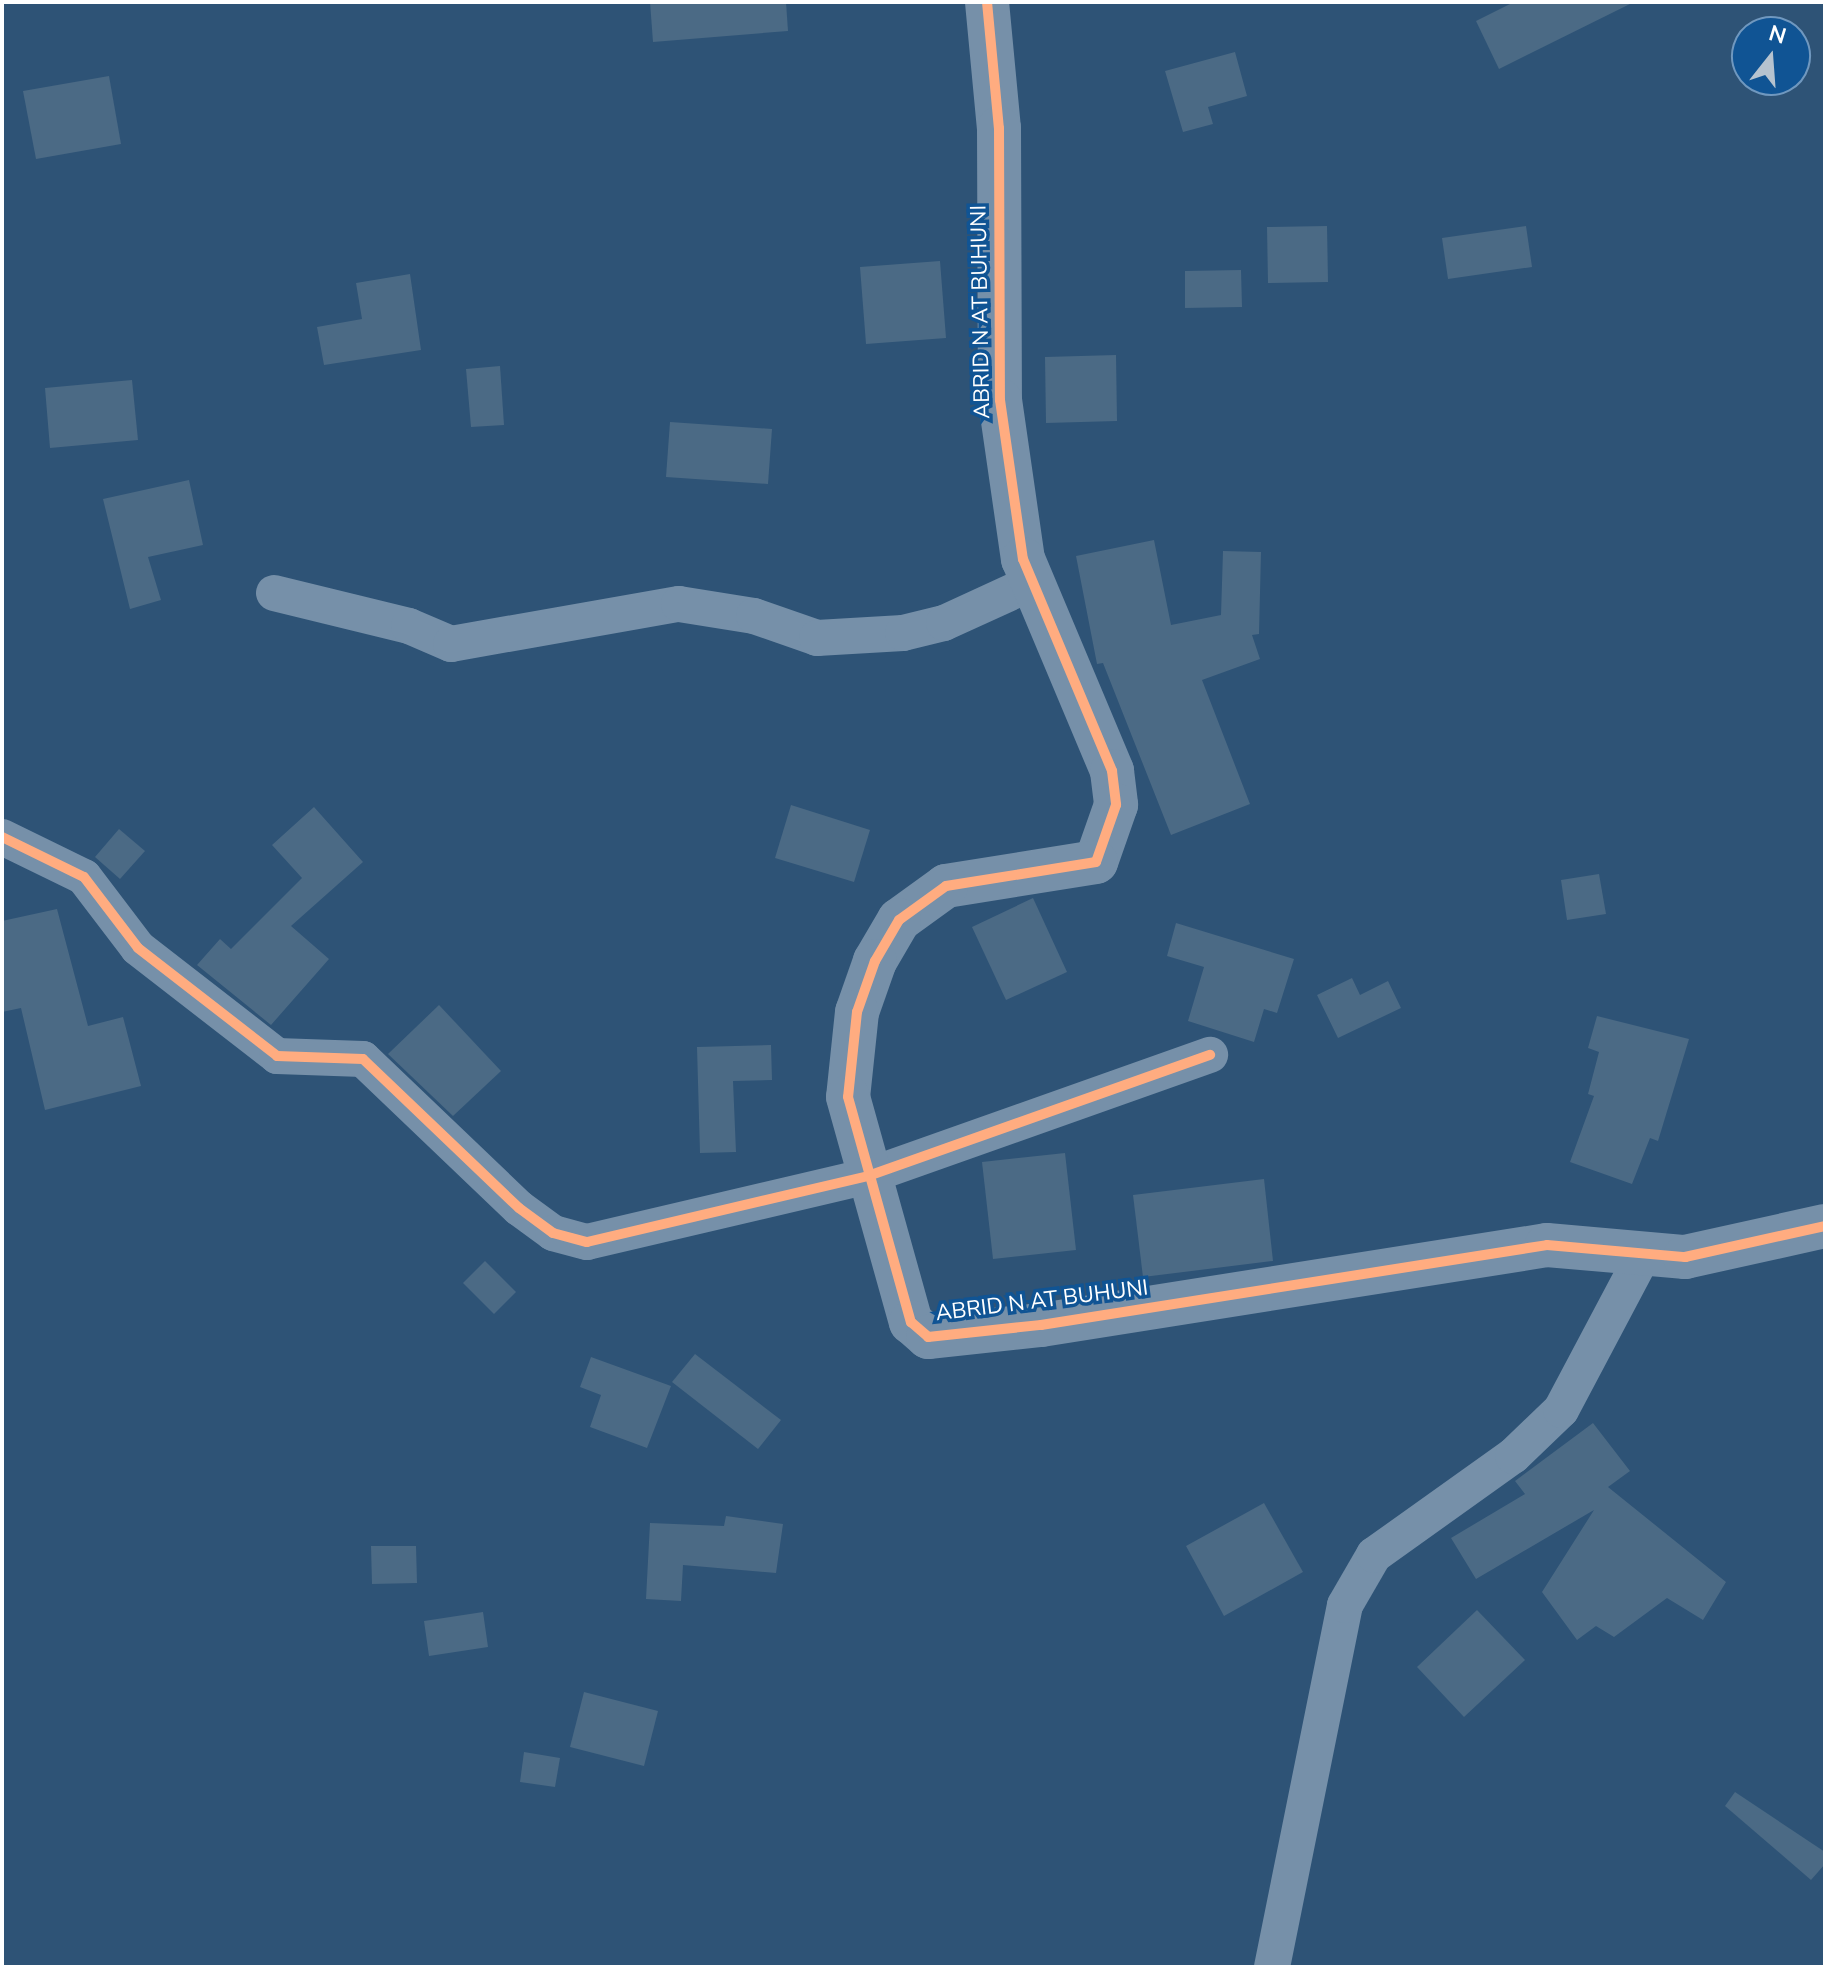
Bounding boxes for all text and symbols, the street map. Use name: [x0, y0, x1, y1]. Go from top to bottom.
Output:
north arrow: [1731, 16, 1811, 96]
text: N: [1765, 18, 1790, 52]
street label: ABRID N AT BUHUNI: [966, 205, 996, 419]
street label: ABRID N AT BUHUNI: [934, 1275, 1150, 1327]

